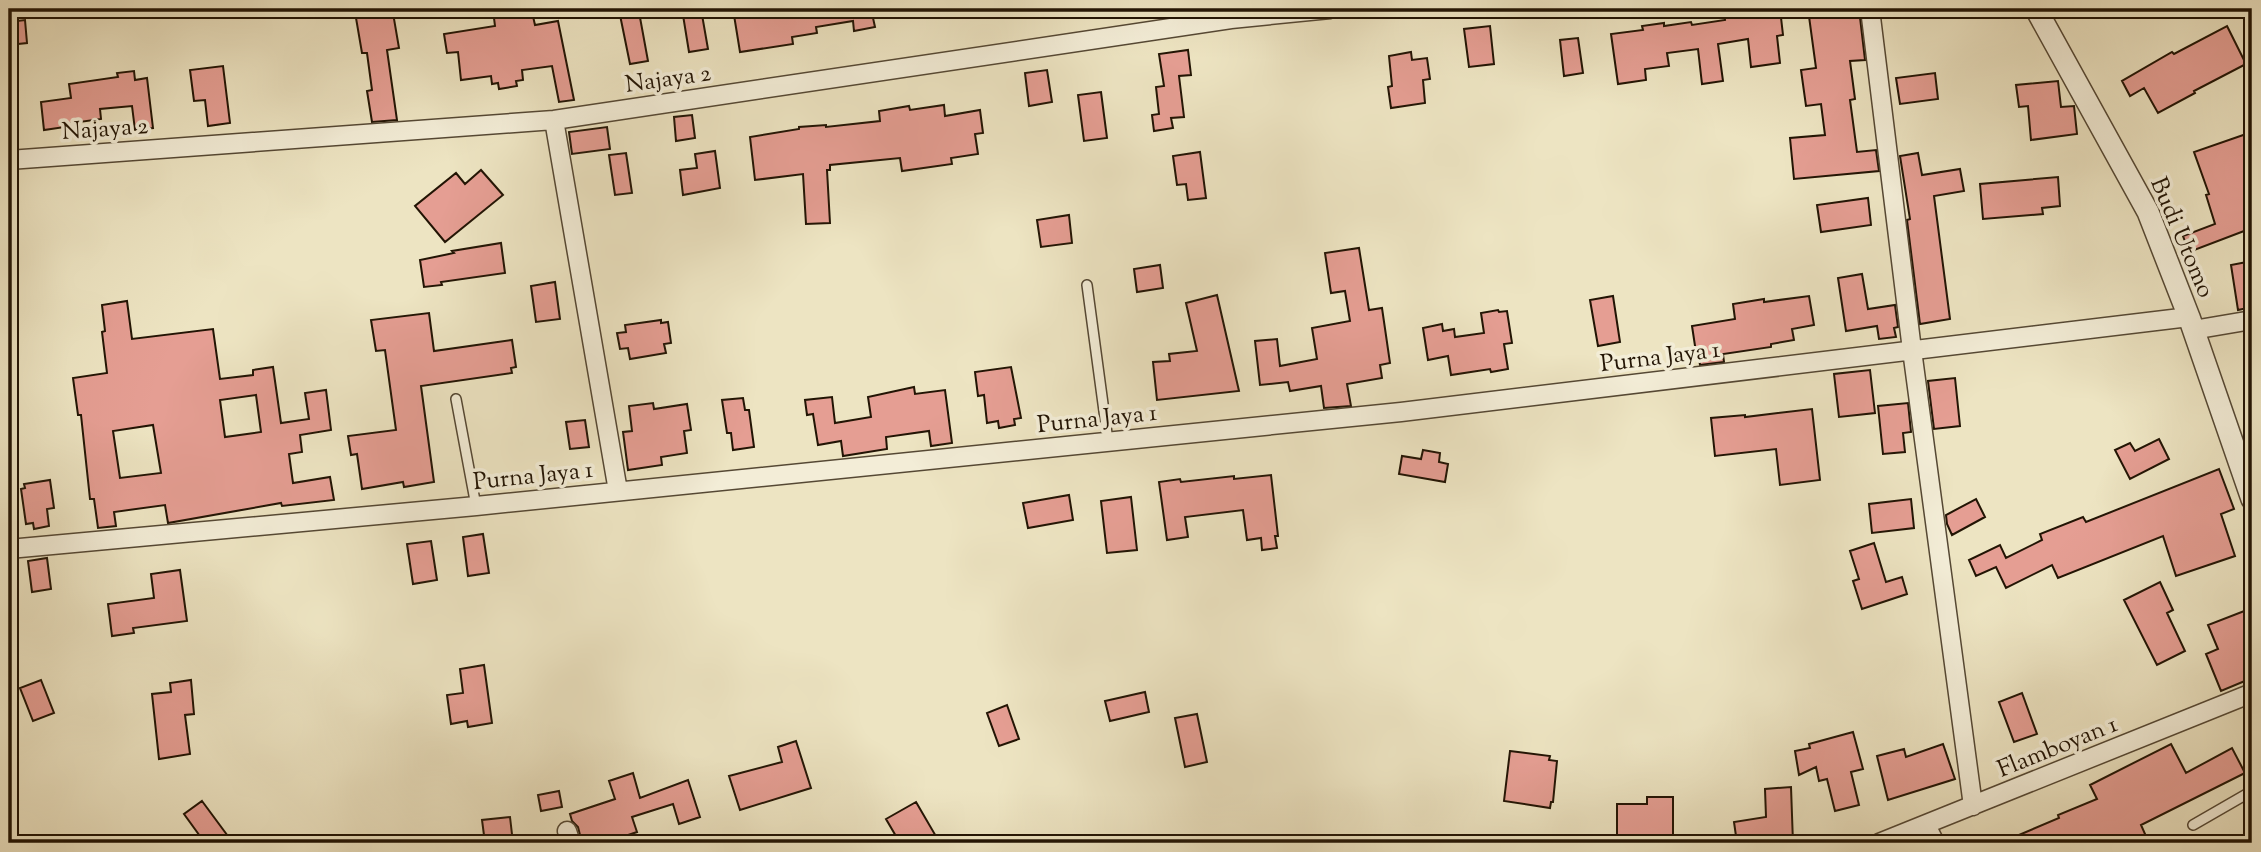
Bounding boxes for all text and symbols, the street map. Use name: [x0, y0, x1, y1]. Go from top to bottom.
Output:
street label: Najaya 2: [623, 57, 714, 103]
street label: Najaya 2: [61, 110, 150, 150]
street label: Budi Utomo: [2140, 172, 2222, 303]
street label: Purna Jaya 1: [1598, 334, 1722, 382]
street label: Purna Jaya 1: [1036, 397, 1159, 443]
street label: Purna Jaya 1: [472, 454, 595, 500]
street label: Flamboyan 1: [1993, 708, 2123, 787]

